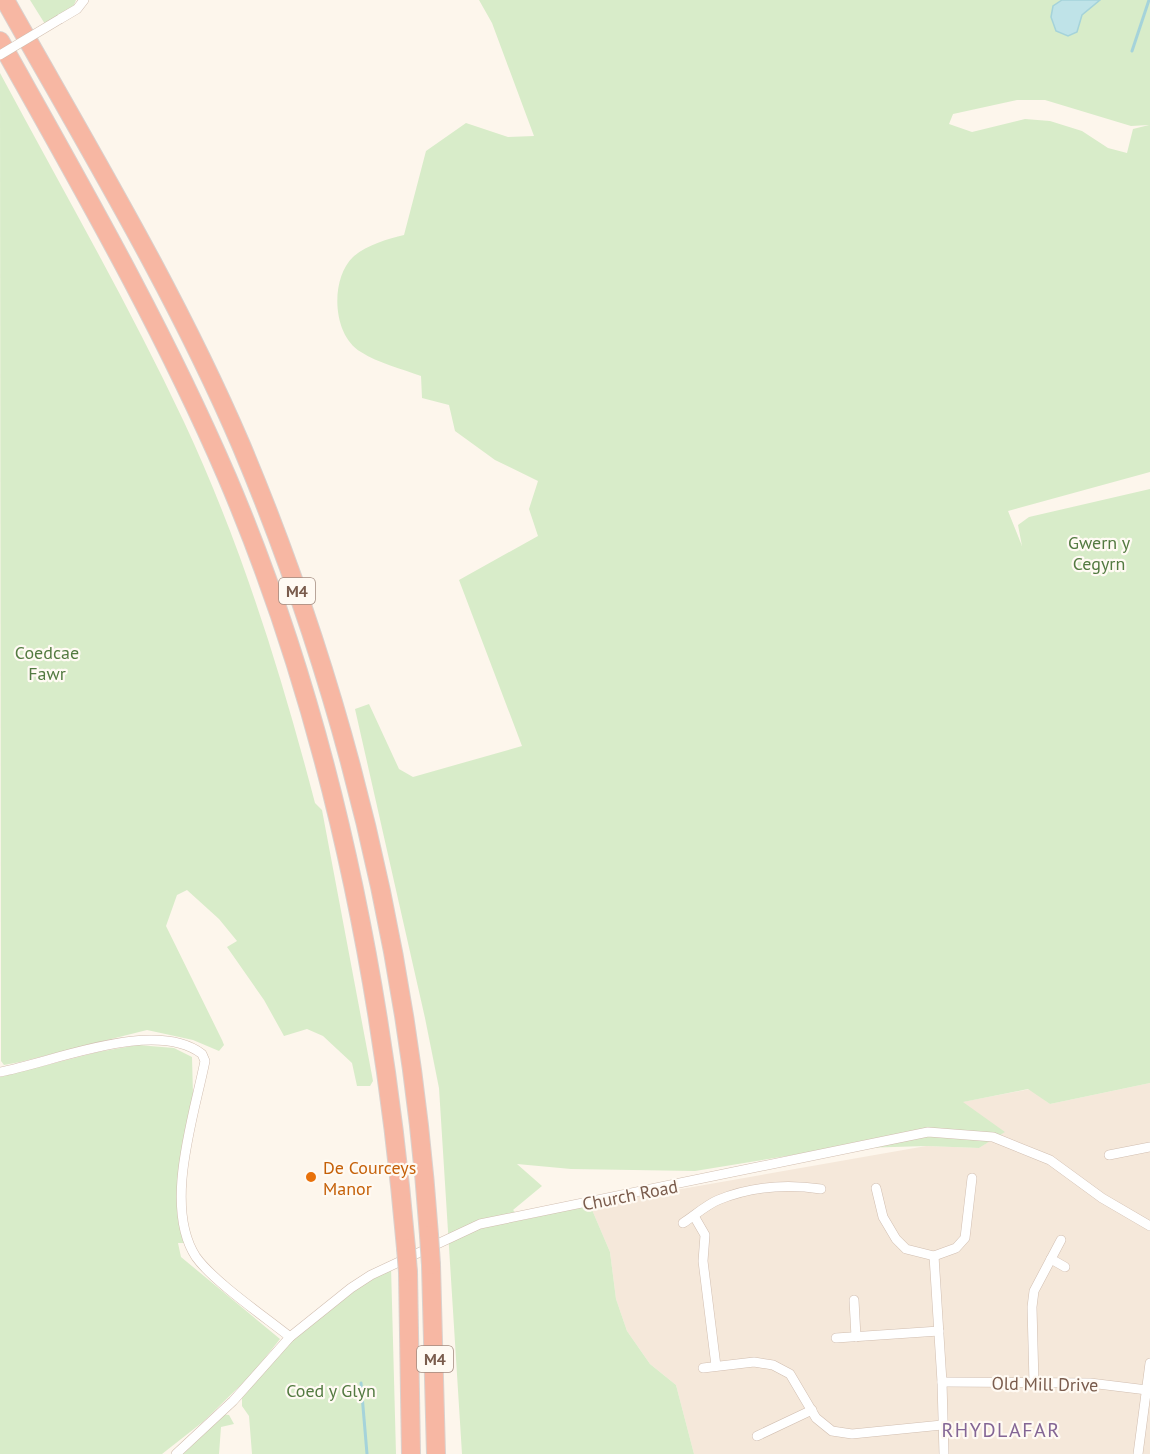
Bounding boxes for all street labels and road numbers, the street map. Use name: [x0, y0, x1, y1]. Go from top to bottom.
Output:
road number: M4: [279, 578, 315, 604]
street label: Church Road: [580, 1174, 680, 1216]
road number: M4: [417, 1346, 453, 1372]
street label: Old Mill Drive: [991, 1372, 1099, 1396]

